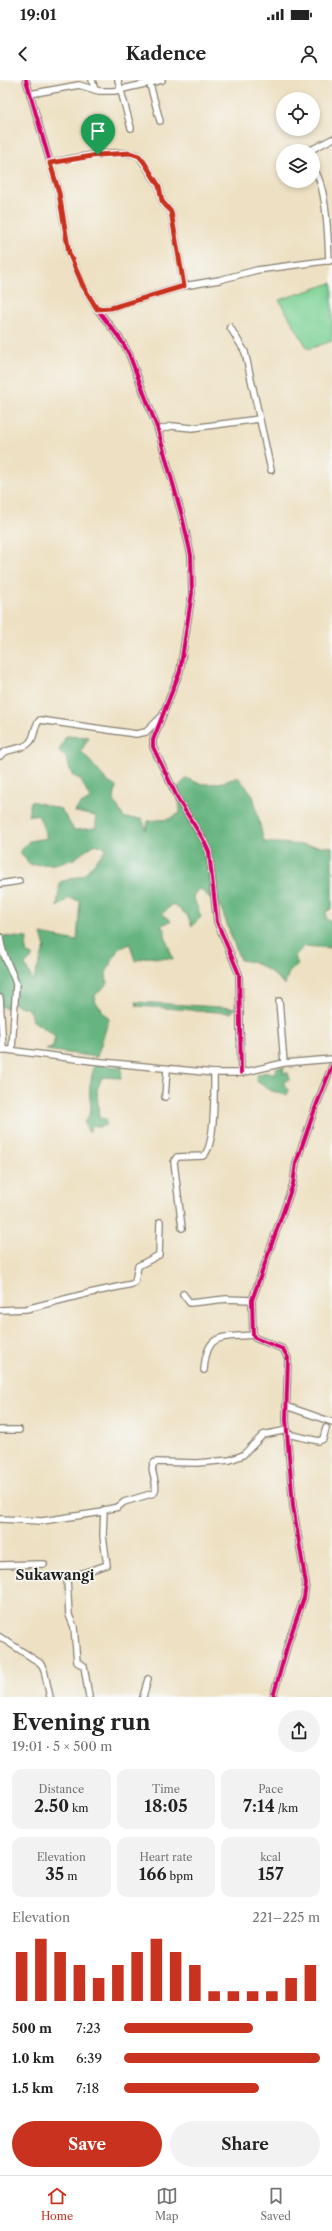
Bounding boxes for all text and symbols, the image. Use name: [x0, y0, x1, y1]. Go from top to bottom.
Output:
text: 19:01: [20, 5, 56, 24]
icon: back: [12, 43, 34, 65]
text: Kadence: [126, 43, 206, 65]
icon: person: [298, 43, 320, 65]
map controls: [276, 92, 320, 188]
button: locate: [276, 92, 320, 136]
pin: [81, 114, 115, 155]
icon: arrive: [87, 120, 109, 142]
button: layers: [276, 144, 320, 188]
district label: Sukawangi: [16, 1566, 94, 1584]
text: Evening run: [12, 1709, 151, 1736]
button: share: [278, 1710, 320, 1752]
text: 19:01 · 5 × 500 m: [12, 1738, 112, 1754]
text: Distance: [39, 1782, 84, 1796]
text: Time: [152, 1782, 180, 1796]
text: Pace: [258, 1782, 283, 1796]
text: 2.50: [34, 1796, 69, 1816]
text: 18:05: [144, 1796, 188, 1816]
text: 7:14: [243, 1796, 275, 1816]
text: km: [69, 1801, 89, 1815]
text: /km: [275, 1801, 298, 1815]
text: Elevation: [37, 1850, 86, 1864]
text: Heart rate: [139, 1850, 193, 1864]
text: kcal: [260, 1850, 281, 1864]
text: 35: [45, 1864, 64, 1884]
text: 166: [139, 1864, 167, 1884]
text: 157: [258, 1864, 284, 1884]
text: m: [64, 1869, 77, 1883]
text: bpm: [167, 1869, 193, 1883]
text: Elevation: [12, 1909, 70, 1925]
text: 221–225 m: [252, 1909, 320, 1925]
text: 500 m: [12, 2020, 52, 2036]
text: 7:23: [76, 2020, 101, 2036]
text: 1.0 km: [12, 2050, 54, 2066]
text: 6:39: [76, 2050, 102, 2066]
text: 1.5 km: [12, 2080, 53, 2096]
text: 7:18: [76, 2080, 99, 2096]
button: Save: [12, 2121, 162, 2167]
button: Share: [170, 2121, 320, 2167]
tab: Home: [41, 2185, 73, 2223]
tab: Map: [155, 2185, 179, 2223]
tab: Saved: [260, 2185, 291, 2223]

